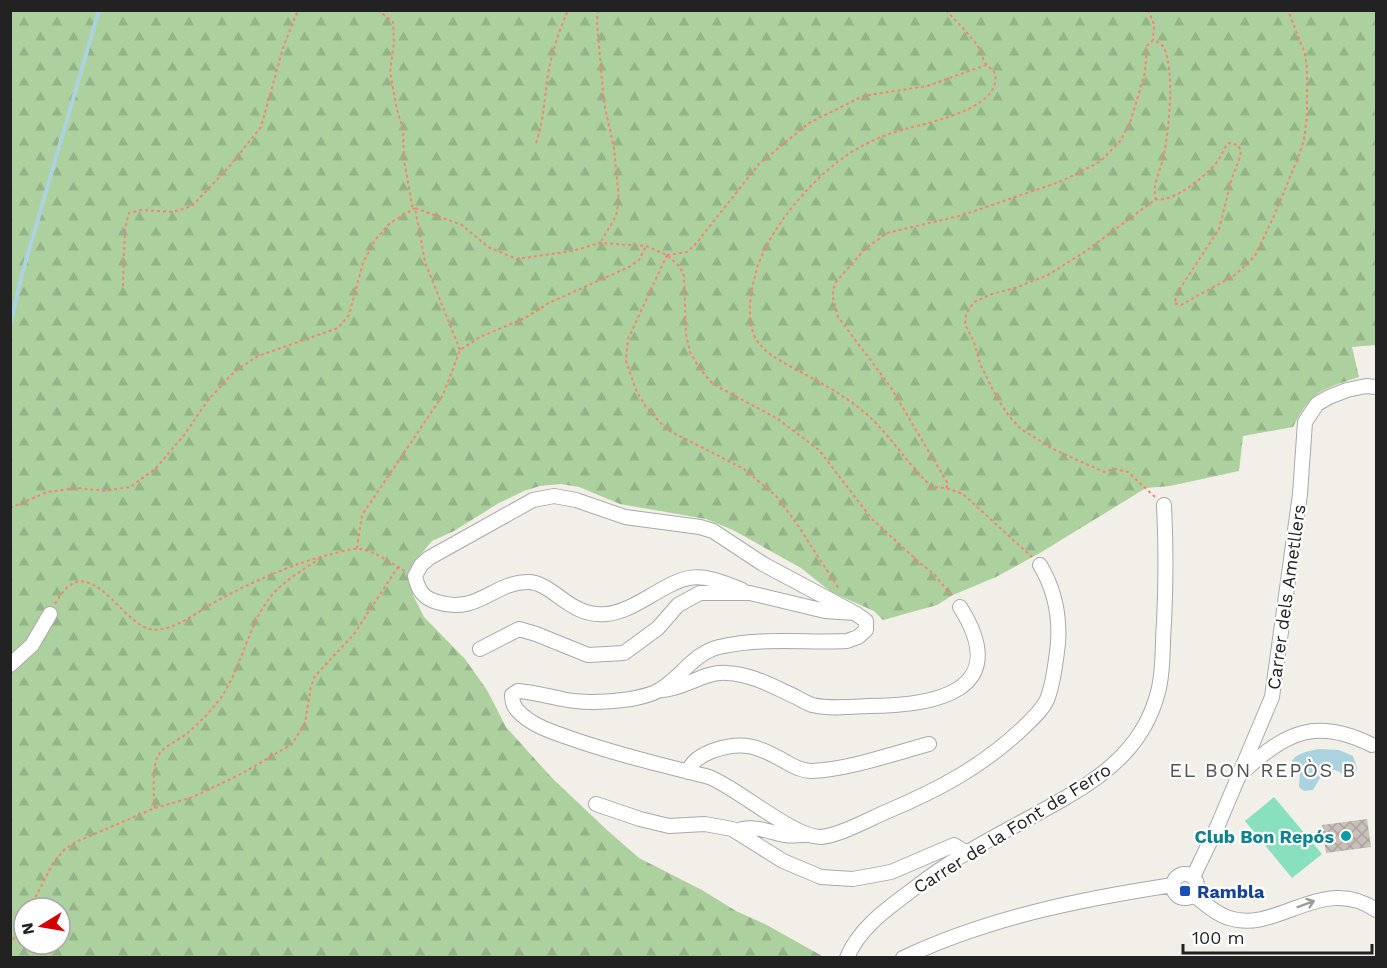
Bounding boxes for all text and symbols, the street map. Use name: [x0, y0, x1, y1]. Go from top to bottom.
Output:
street label: Carrer dels Ametllers: [1263, 503, 1309, 691]
district label: EL BON REPÒS B: [1169, 758, 1357, 782]
street label: Carrer de la Font de Ferro: [910, 759, 1114, 897]
place label: Club Bon Repós: [1195, 826, 1334, 847]
marker: Club Bon Repós: [1339, 829, 1353, 843]
place label: Rambla: [1197, 881, 1265, 902]
marker: Rambla: [1178, 884, 1192, 898]
north arrow: [12, 896, 72, 956]
one-way arrow: [1296, 898, 1315, 909]
scale bar: [1183, 917, 1372, 955]
text: N: [17, 921, 38, 936]
text: 100 m: [1192, 927, 1245, 948]

